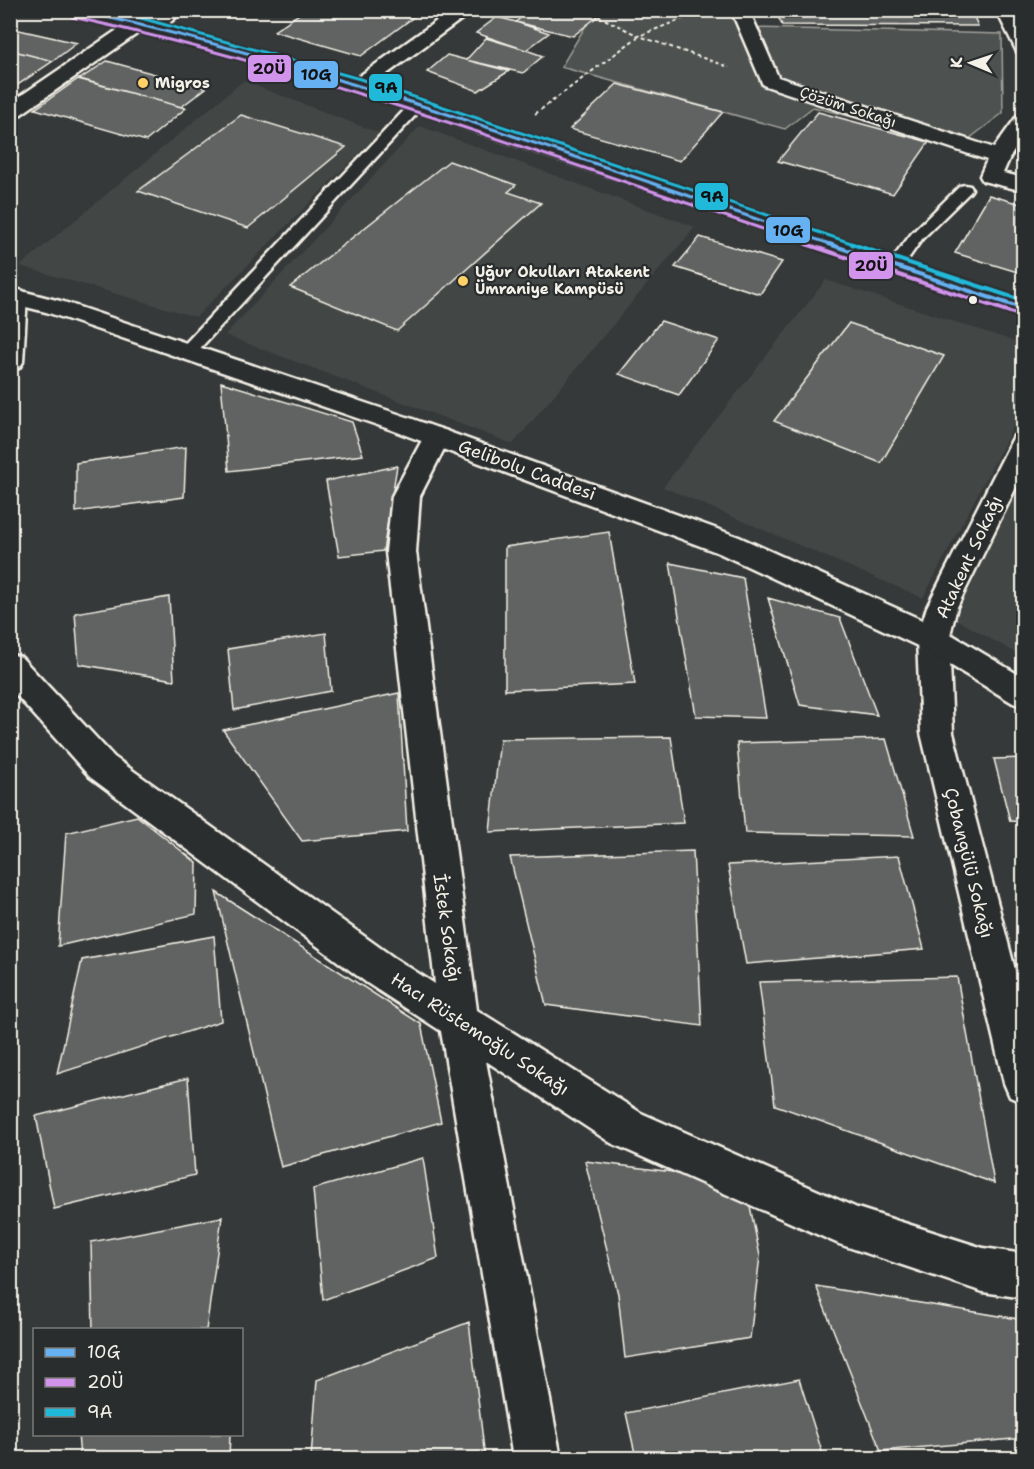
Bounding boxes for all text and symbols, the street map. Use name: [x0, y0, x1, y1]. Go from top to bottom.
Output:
north arrow: [941, 33, 1001, 93]
line badge: 20Ü: [247, 54, 292, 83]
text: K: [946, 57, 967, 68]
text: 20Ü: [252, 58, 286, 79]
line badge: 10G: [293, 60, 339, 89]
text: 10G: [301, 64, 332, 85]
place label: Migros: [155, 73, 210, 93]
line badge: 9A: [368, 73, 403, 102]
marker: Migros: [136, 76, 150, 90]
text: 9A: [374, 77, 398, 98]
street label: Çözüm Sokağı: [797, 82, 899, 132]
line badge: 9A: [694, 182, 729, 211]
text: 9A: [700, 186, 724, 207]
line badge: 10G: [765, 216, 811, 244]
text: 10G: [773, 220, 804, 241]
line badge: 20Ü: [848, 251, 894, 280]
text: 20Ü: [854, 255, 888, 276]
place label: Uğur Okulları Atakent Ümraniye Kampüsü: [475, 262, 650, 299]
marker: Uğur Okulları Atakent Ümraniye Kampüsü: [456, 274, 470, 288]
unlabelled marker: [967, 294, 979, 306]
street label: Gelibolu Caddesi: [455, 434, 599, 506]
street label: Atakent Sokağı: [930, 491, 1008, 623]
street label: Çobangülü Sokağı: [939, 785, 999, 941]
street label: İstek Sokağı: [428, 872, 466, 984]
street label: Hacı Rüstemoğlu Sokağı: [386, 967, 574, 1101]
legend: [33, 1328, 243, 1436]
text: 10G: [87, 1340, 121, 1364]
text: 20Ü: [87, 1370, 124, 1394]
text: 9A: [87, 1400, 113, 1424]

